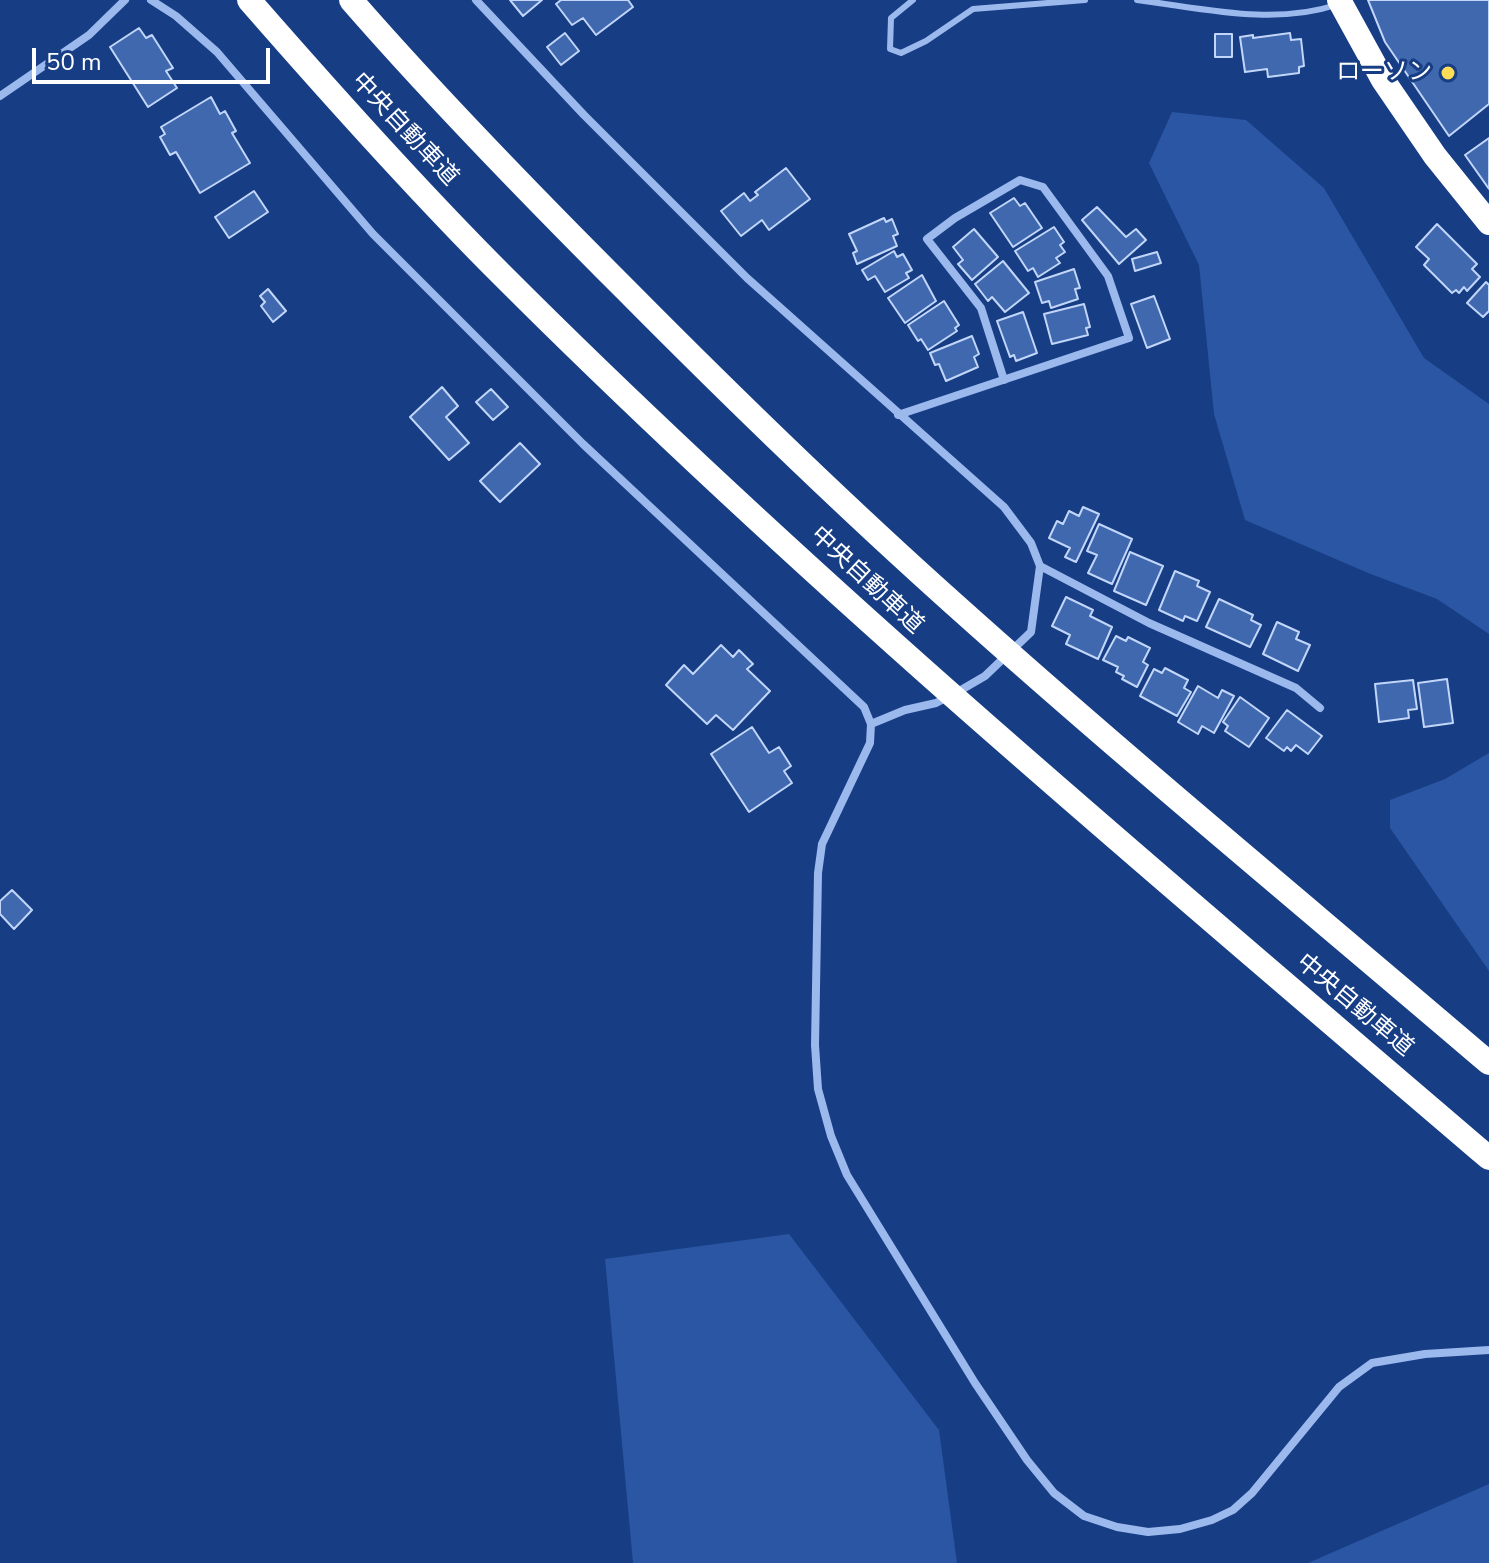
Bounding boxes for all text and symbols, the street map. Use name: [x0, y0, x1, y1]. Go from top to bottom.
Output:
scale bar: [36, 32, 274, 82]
text: 50 m: [46, 46, 102, 78]
place label: ローソン: [1336, 59, 1432, 87]
marker: ローソン: [1439, 64, 1457, 82]
street label: 中央自動車道: [344, 68, 464, 192]
street label: 中央自動車道: [804, 521, 928, 641]
street label: 中央自動車道: [1290, 949, 1418, 1063]

